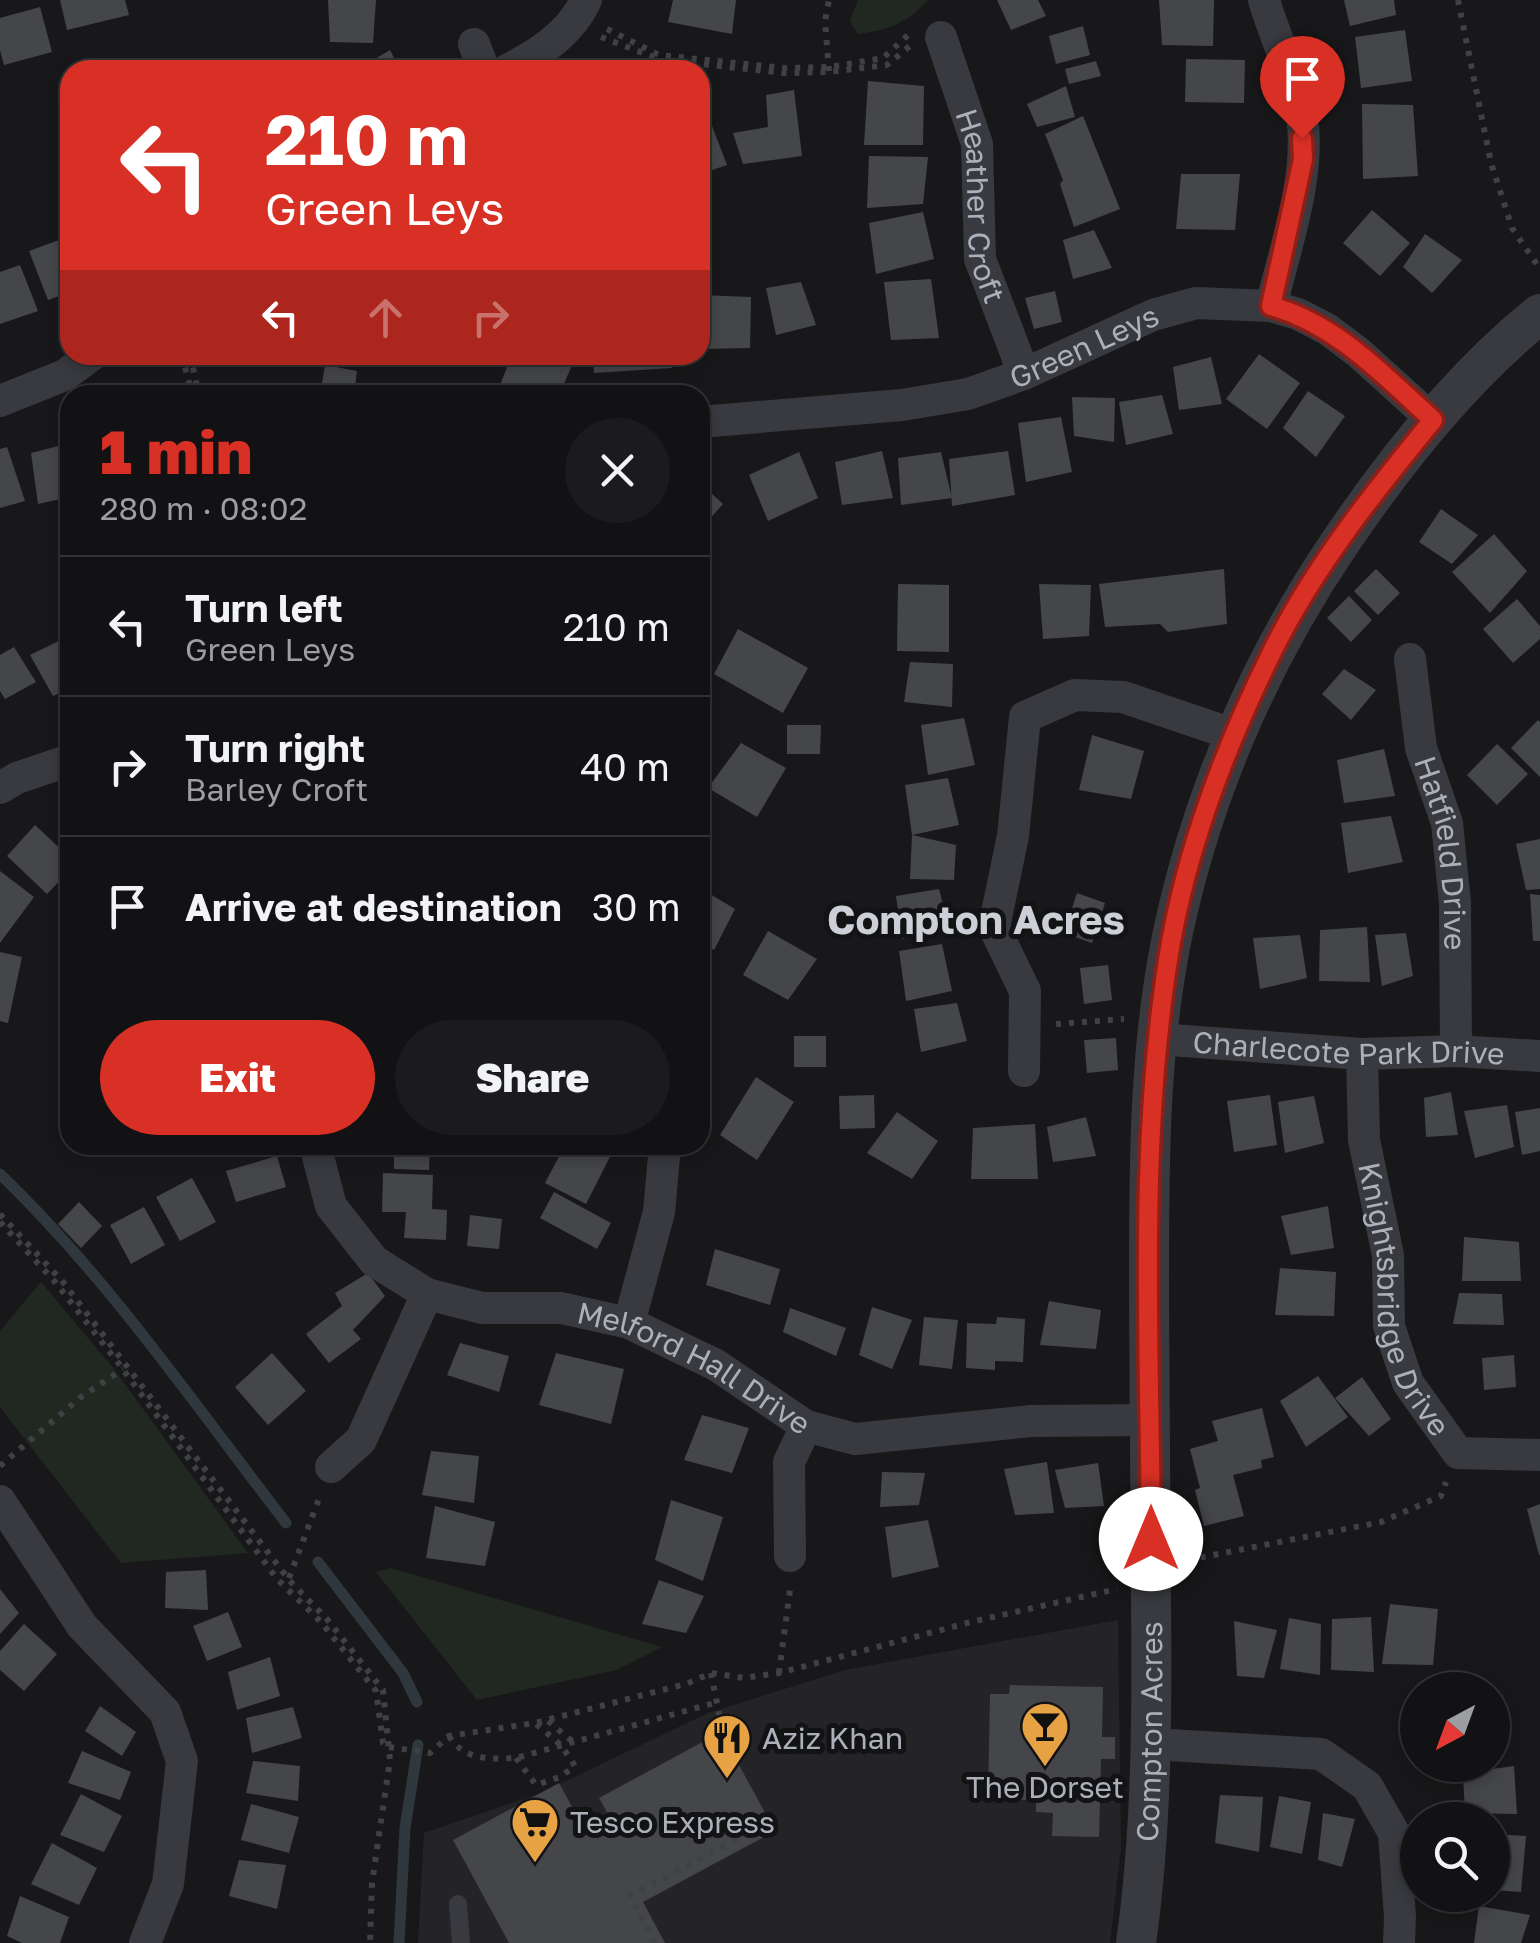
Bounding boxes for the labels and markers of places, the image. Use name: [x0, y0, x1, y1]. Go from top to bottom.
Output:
pin: [1260, 36, 1345, 139]
bar icon: The Dorset: [1019, 1700, 1071, 1768]
restaurant icon: Aziz Khan: [701, 1712, 753, 1780]
place label: Aziz Khan: [762, 1720, 903, 1756]
place label: The Dorset: [966, 1769, 1124, 1805]
supermarket icon: Tesco Express: [509, 1796, 561, 1864]
place label: Tesco Express: [570, 1804, 775, 1840]

